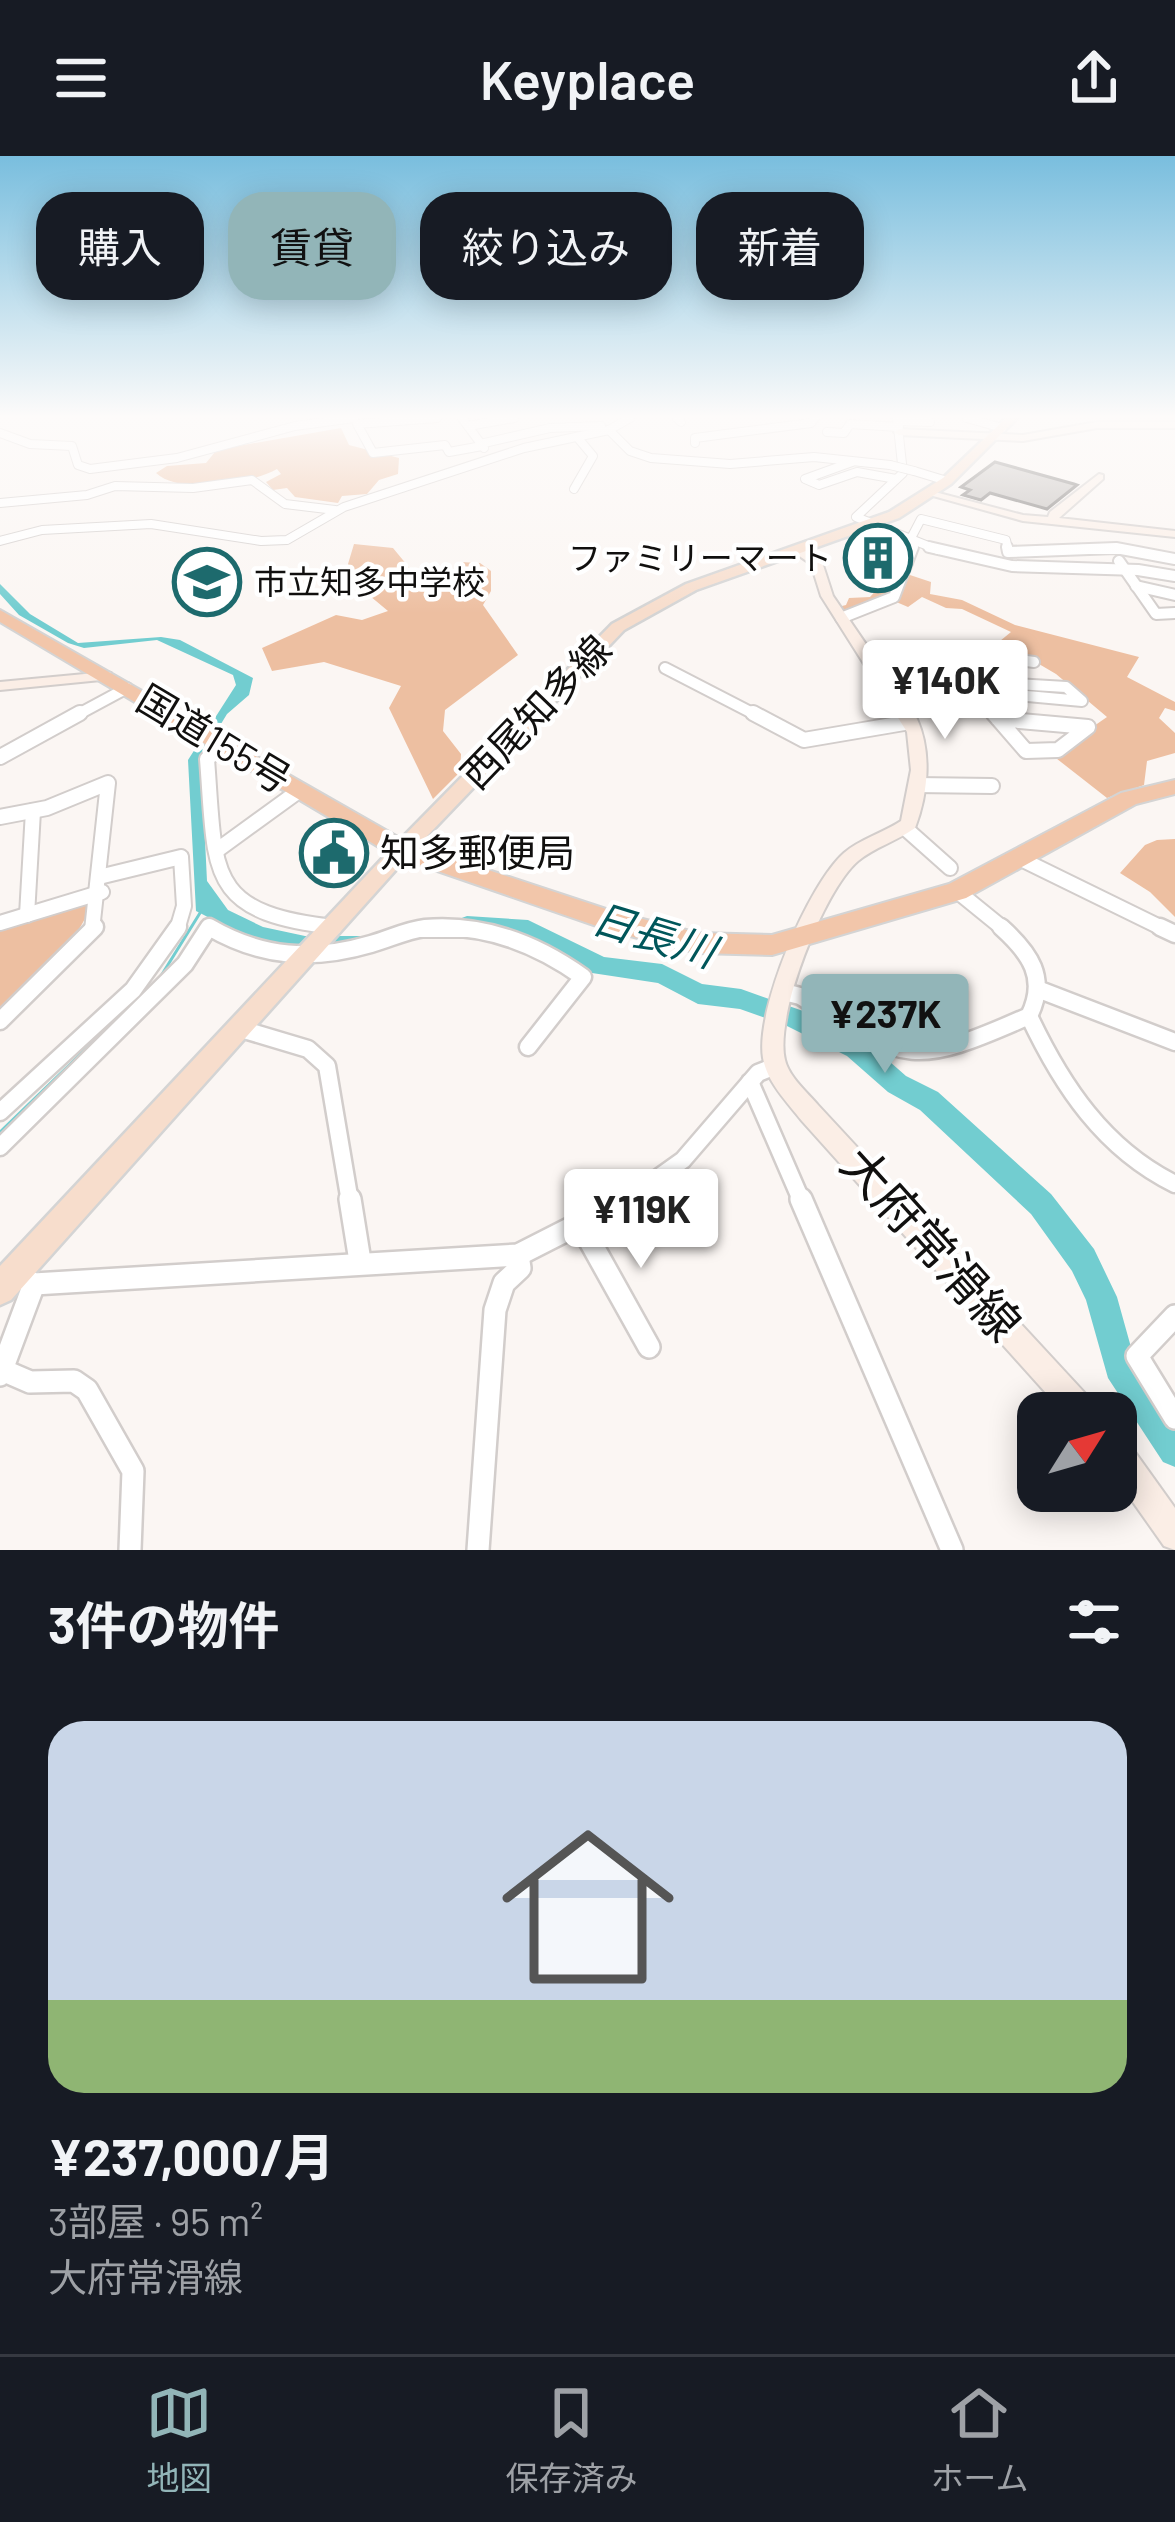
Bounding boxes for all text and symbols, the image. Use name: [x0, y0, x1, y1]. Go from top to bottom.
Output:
icon: menu: [48, 45, 114, 111]
icon: share: [1061, 45, 1127, 111]
text: Keyplace: [480, 46, 695, 111]
chip: 購入: [36, 192, 204, 300]
chip: 賃貸: [228, 192, 396, 300]
chip: 絞り込み: [420, 192, 672, 300]
chip: 新着: [696, 192, 864, 300]
building icon: ファミリーマート: [843, 523, 913, 593]
place label: ファミリーマート: [568, 537, 832, 577]
school or university icon: 市立知多中学校: [172, 547, 242, 617]
place label: 市立知多中学校: [254, 561, 485, 601]
street label: 西尾知多線: [450, 624, 620, 797]
pin: ¥140K: [861, 640, 1029, 742]
text: ¥140K: [890, 655, 1000, 702]
street label: 国道155号: [129, 674, 300, 802]
public building icon: 知多郵便局: [299, 818, 369, 888]
place label: 知多郵便局: [380, 828, 575, 875]
water label: 日長川: [587, 891, 726, 977]
pin: ¥237K: [801, 974, 969, 1076]
text: ¥237K: [829, 989, 941, 1036]
street label: 大府常滑線: [831, 1134, 1034, 1351]
pin: ¥119K: [557, 1169, 725, 1271]
text: ¥119K: [591, 1184, 691, 1231]
north arrow: [1017, 1392, 1137, 1512]
map controls: [1017, 1392, 1137, 1512]
icon: filters: [1061, 1589, 1127, 1655]
text: 3件の物件: [48, 1593, 280, 1654]
icon: home: [480, 1799, 696, 2015]
text: ¥237,000/月: [48, 2125, 335, 2186]
text: 3部屋 · 95 m²: [48, 2197, 263, 2244]
text: 大府常滑線: [48, 2253, 243, 2300]
tab: 地図: [146, 2380, 212, 2500]
tab: 保存済み: [505, 2380, 637, 2500]
tab: ホーム: [930, 2380, 1028, 2500]

